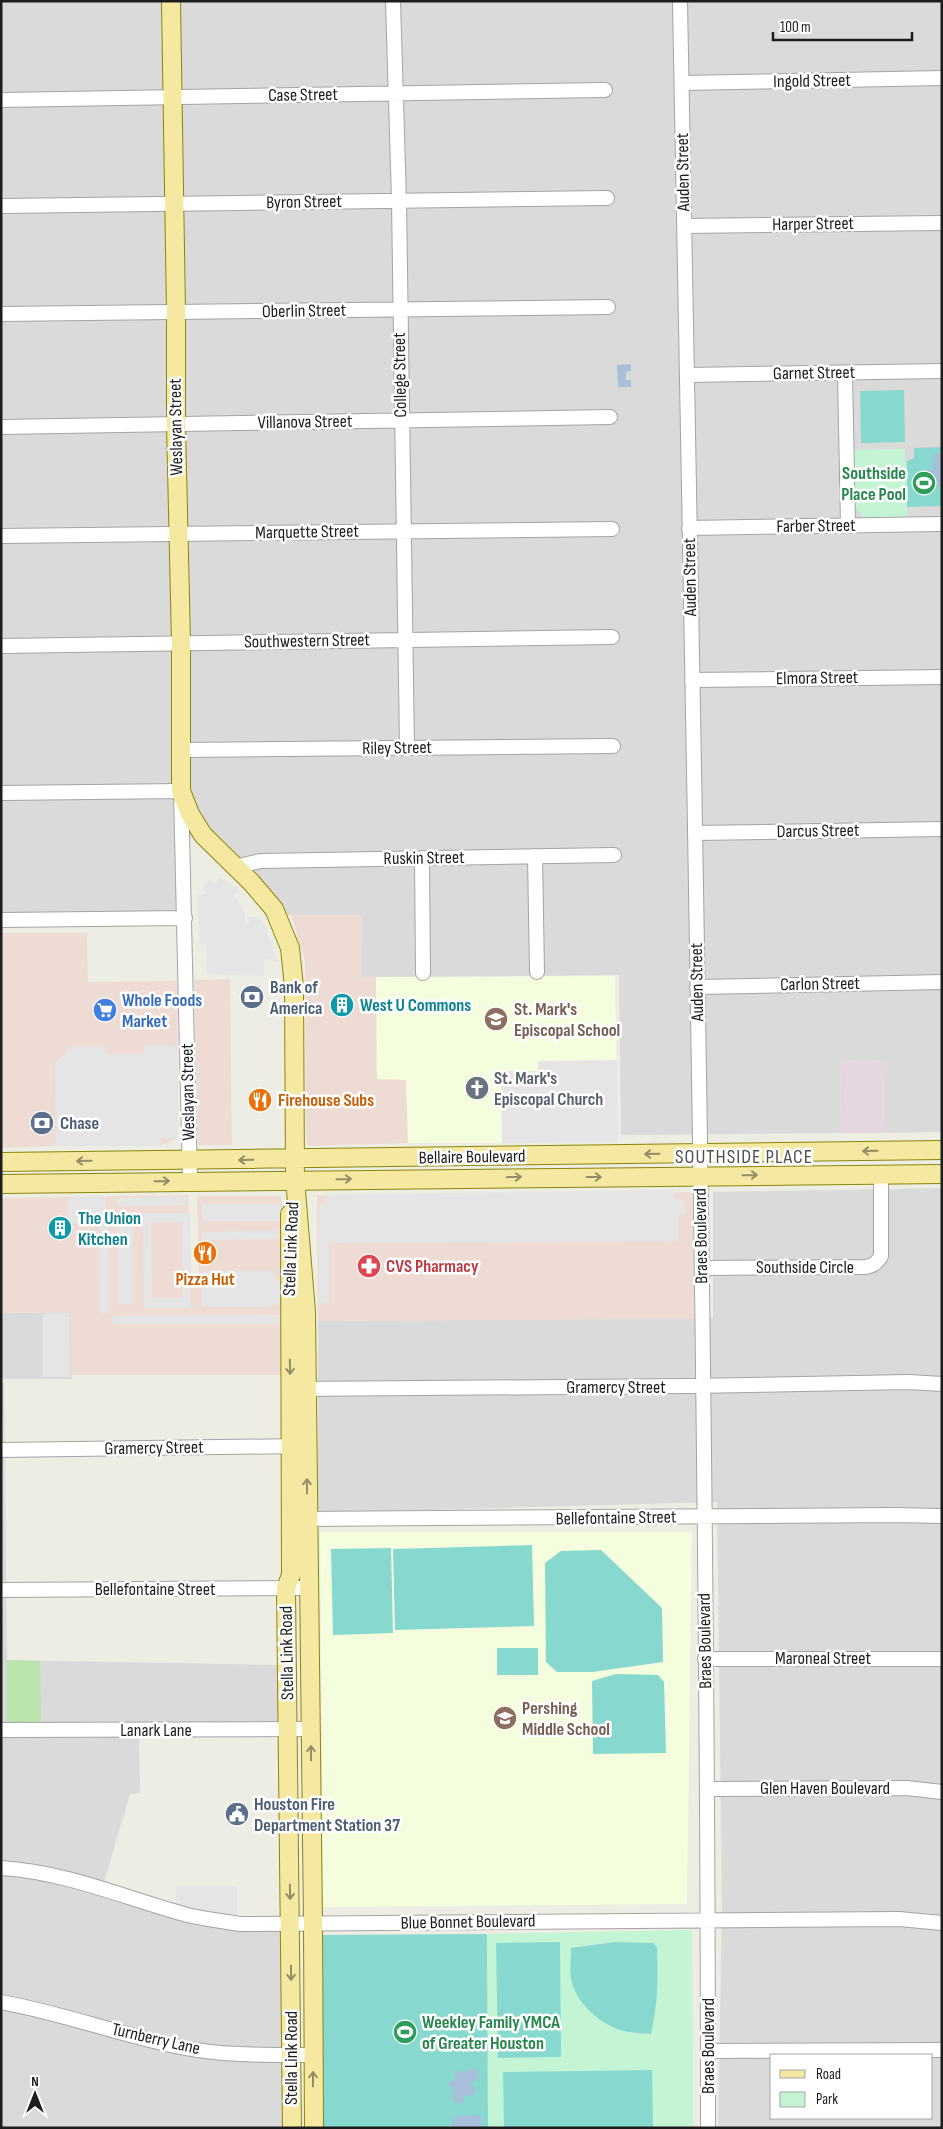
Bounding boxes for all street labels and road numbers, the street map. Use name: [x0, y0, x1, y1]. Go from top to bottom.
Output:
street label: Ingold Street: [773, 70, 851, 92]
street label: Case Street: [268, 84, 339, 106]
street label: Auden Street: [672, 132, 694, 212]
street label: Byron Street: [266, 191, 343, 213]
street label: Harper Street: [772, 213, 855, 235]
street label: Oberlin Street: [262, 300, 347, 322]
street label: College Street: [389, 332, 411, 418]
street label: Garnet Street: [773, 362, 856, 384]
street label: Weslayan Street: [165, 378, 187, 476]
street label: Villanova Street: [258, 411, 353, 433]
street label: Farber Street: [776, 515, 856, 537]
street label: Marquette Street: [255, 521, 359, 543]
street label: Auden Street: [679, 537, 701, 617]
street label: Southwestern Street: [244, 629, 371, 653]
street label: Elmora Street: [776, 667, 859, 689]
street label: Riley Street: [362, 737, 433, 759]
street label: Darcus Street: [777, 820, 860, 842]
street label: Ruskin Street: [383, 847, 465, 869]
street label: Auden Street: [686, 942, 708, 1022]
street label: Carlon Street: [780, 973, 861, 995]
street label: Weslayan Street: [177, 1043, 199, 1141]
street label: Bellaire Boulevard: [418, 1146, 526, 1168]
street label: Braes Boulevard: [690, 1188, 712, 1284]
street label: Stella Link Road: [279, 1202, 303, 1296]
street label: Southside Circle: [756, 1257, 854, 1278]
street label: Gramercy Street: [566, 1377, 666, 1398]
street label: Gramercy Street: [104, 1437, 204, 1459]
street label: Bellefontaine Street: [555, 1506, 677, 1530]
street label: Bellefontaine Street: [95, 1579, 216, 1600]
street label: Braes Boulevard: [694, 1593, 716, 1689]
street label: Stella Link Road: [276, 1606, 298, 1700]
street label: Maroneal Street: [775, 1648, 872, 1669]
street label: Lanark Lane: [120, 1720, 192, 1741]
street label: Glen Haven Boulevard: [760, 1778, 890, 1799]
street label: Blue Bonnet Boulevard: [400, 1910, 536, 1934]
street label: Braes Boulevard: [698, 1998, 719, 2094]
street label: Stella Link Road: [281, 2011, 302, 2105]
street label: Turnberry Lane: [110, 2019, 202, 2059]

